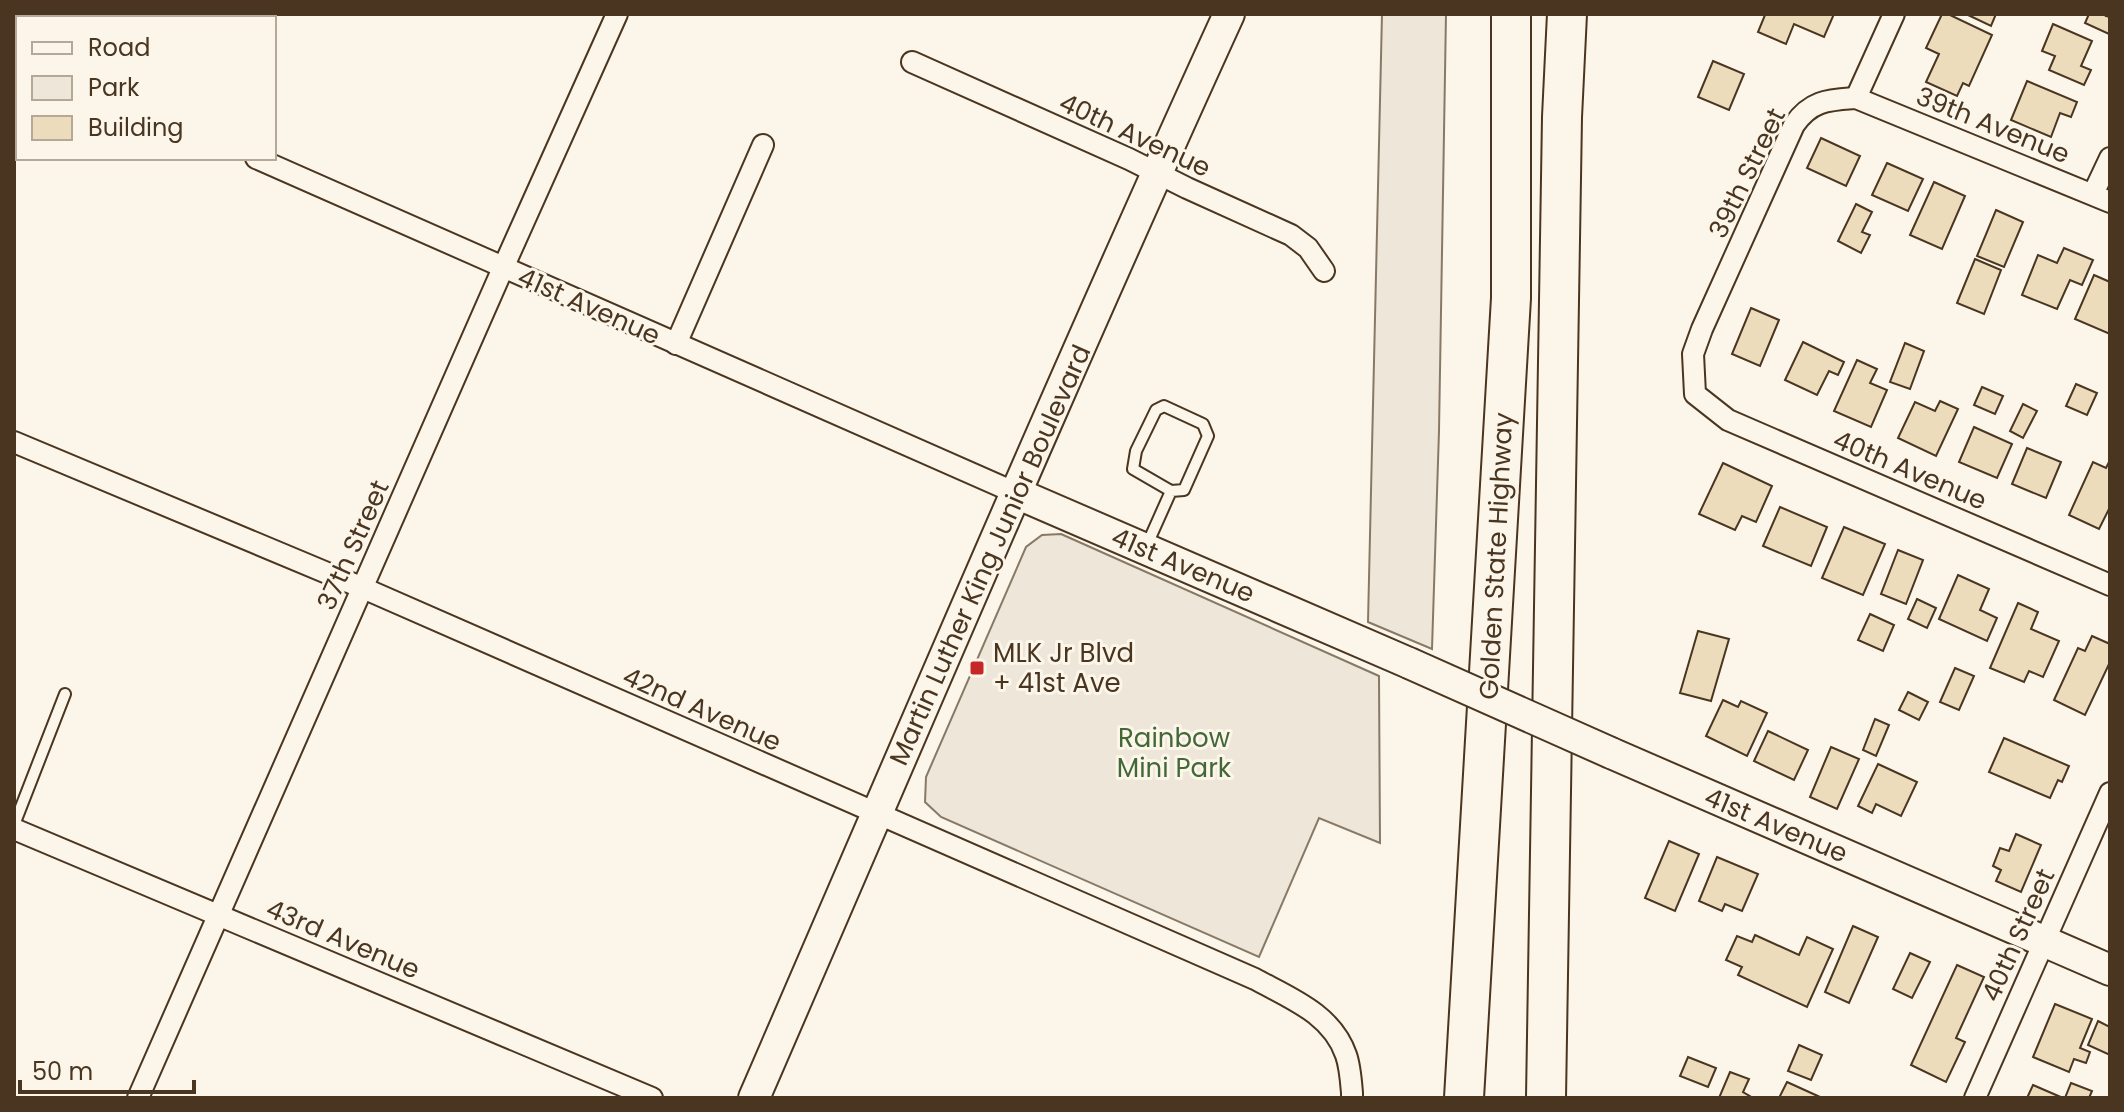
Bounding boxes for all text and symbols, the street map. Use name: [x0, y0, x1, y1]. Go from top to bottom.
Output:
legend: [16, 16, 276, 160]
text: Road: [88, 31, 150, 64]
text: Park: [88, 71, 140, 104]
street label: 39th Avenue: [1911, 78, 2075, 172]
street label: 40th Avenue: [1053, 84, 1217, 186]
street label: 39th Street: [1700, 102, 1794, 244]
text: Building: [88, 111, 184, 144]
street label: 41st Avenue: [512, 259, 666, 353]
street label: Martin Luther King Junior Boulevard: [881, 339, 1099, 771]
street label: Golden State Highway: [1471, 411, 1522, 701]
street label: 40th Avenue: [1828, 422, 1992, 518]
street label: 37th Street: [308, 474, 398, 616]
street label: 41st Avenue: [1106, 519, 1260, 611]
place label: MLK Jr Blvd + 41st Ave: [993, 635, 1134, 701]
street label: 42nd Avenue: [617, 658, 787, 760]
marker: MLK Jr Blvd + 41st Ave: [968, 659, 986, 677]
park label: Rainbow Mini Park: [1117, 720, 1232, 786]
street label: 41st Avenue: [1699, 779, 1853, 871]
street label: 40th Street: [1973, 863, 2063, 1007]
street label: 43rd Avenue: [261, 890, 425, 988]
scale bar: [20, 1044, 194, 1094]
text: 50 m: [32, 1055, 93, 1088]

